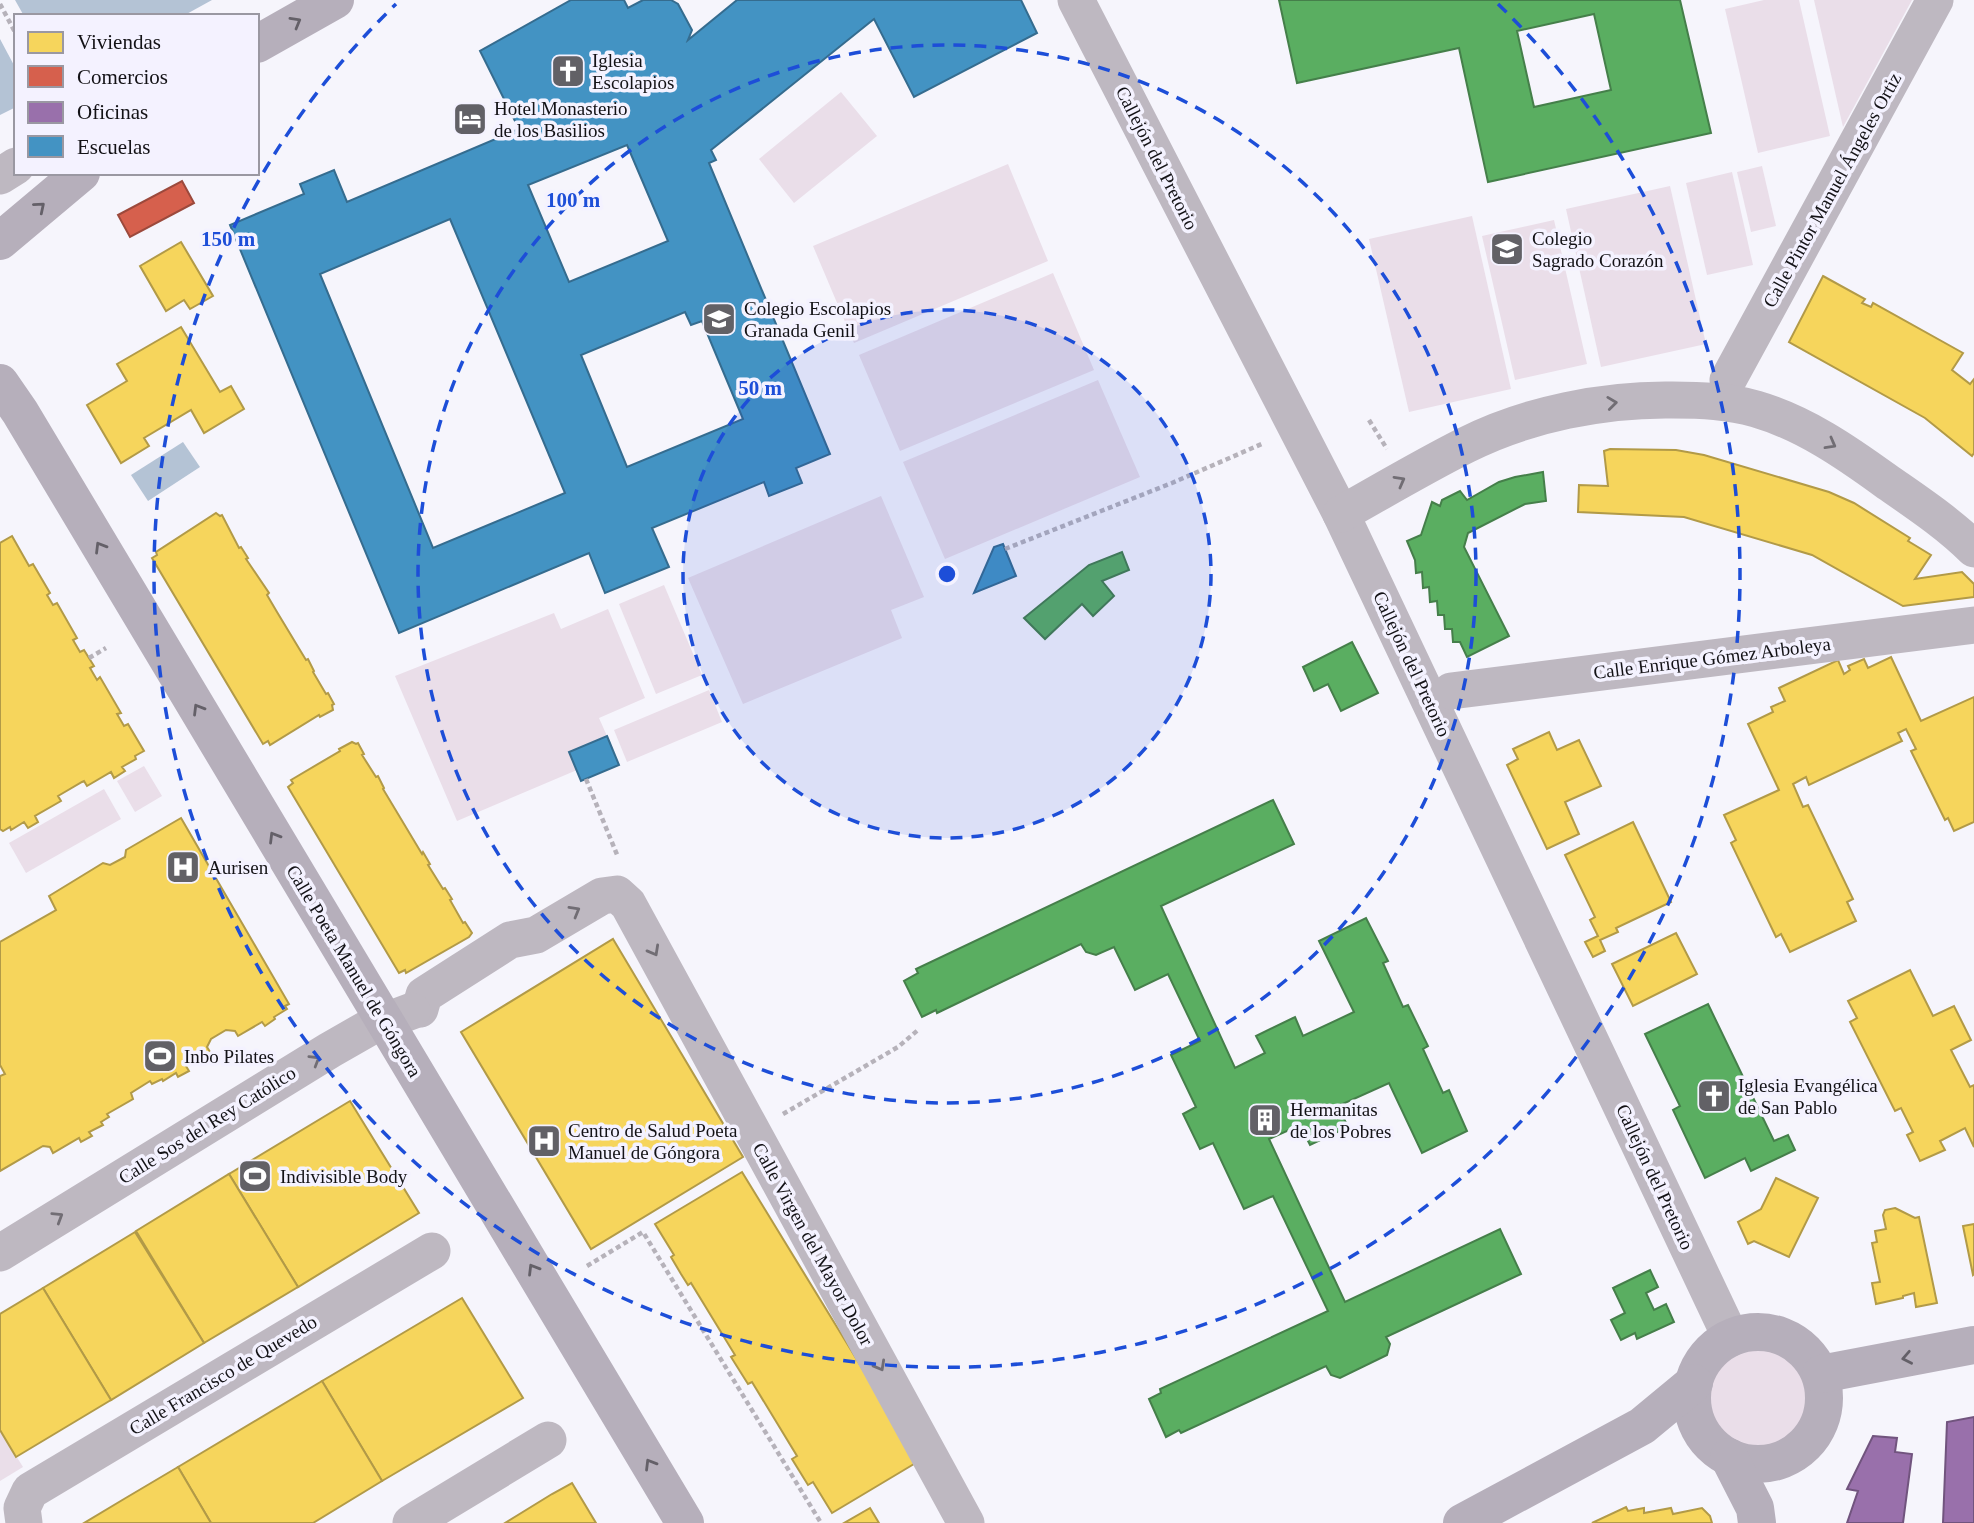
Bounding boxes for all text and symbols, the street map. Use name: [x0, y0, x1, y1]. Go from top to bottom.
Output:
legend: [14, 14, 259, 175]
one-way arrow: [289, 17, 302, 30]
text: Viviendas: [77, 30, 161, 54]
place label: Iglesia Escolapios: [592, 50, 674, 93]
church icon: Iglesia Escolapios: [549, 52, 587, 90]
text: Comercios: [77, 65, 168, 89]
street label: Calle Pintor Manuel Ángeles Ortiz: [1759, 69, 1905, 311]
street label: Callejón del Pretorio: [1112, 83, 1202, 233]
place label: Hotel Monasterio de los Basilios: [494, 98, 628, 141]
text: Oficinas: [77, 100, 148, 124]
hotel icon: Hotel Monasterio de los Basilios: [451, 100, 489, 138]
text: Escuelas: [77, 135, 150, 159]
text: 100 m: [546, 188, 601, 212]
one-way arrow: [32, 203, 45, 215]
text: 150 m: [201, 227, 256, 251]
place label: Colegio Sagrado Corazón: [1532, 228, 1664, 271]
school or university icon: Colegio Sagrado Corazón: [1488, 230, 1526, 268]
place label: Colegio Escolapios Granada Genil: [744, 298, 891, 341]
school or university icon: Colegio Escolapios Granada Genil: [700, 300, 738, 338]
text: 50 m: [738, 376, 782, 400]
one-way arrow: [1606, 395, 1618, 410]
one-way arrow: [1823, 435, 1836, 449]
one-way arrow: [1393, 476, 1406, 489]
one-way arrow: [96, 542, 109, 555]
centre of rings: [935, 562, 959, 586]
street label: Callejón del Pretorio: [1369, 588, 1455, 740]
street label: Calle Enrique Gómez Arboleya: [1592, 633, 1832, 683]
one-way arrow: [193, 704, 206, 717]
one-way arrow: [269, 831, 282, 844]
hospital icon: Aurisen: [164, 848, 202, 886]
place label: Aurisen: [208, 857, 269, 878]
street label: Calle Poeta Manuel de Góngora: [282, 861, 426, 1081]
one-way arrow: [568, 906, 581, 919]
one-way arrow: [645, 944, 659, 956]
sports icon: Inbo Pilates: [141, 1037, 179, 1075]
place label: Inbo Pilates: [184, 1046, 274, 1067]
one-way arrow: [307, 1055, 320, 1068]
street label: Calle Sos del Rey Católico: [115, 1062, 299, 1188]
place label: Iglesia Evangélica de San Pablo: [1738, 1075, 1878, 1118]
church icon: Iglesia Evangélica de San Pablo: [1695, 1077, 1733, 1115]
place label: Hermanitas de los Pobres: [1290, 1099, 1391, 1142]
building icon: Hermanitas de los Pobres: [1246, 1101, 1284, 1139]
street label: Callejón del Pretorio: [1612, 1101, 1698, 1253]
place label: Centro de Salud Poeta Manuel de Góngora: [568, 1120, 738, 1163]
hospital icon: Centro de Salud Poeta Manuel de Góngora: [525, 1122, 563, 1160]
street label: Calle Virgen del Mayor Dolor: [748, 1139, 878, 1349]
sports icon: Indivisible Body: [236, 1157, 274, 1195]
place label: Indivisible Body: [280, 1166, 408, 1187]
one-way arrow: [51, 1213, 64, 1226]
one-way arrow: [528, 1264, 541, 1277]
street label: Calle Francisco de Quevedo: [126, 1311, 320, 1439]
one-way arrow: [1901, 1349, 1913, 1364]
one-way arrow: [872, 1359, 885, 1371]
one-way arrow: [645, 1459, 658, 1472]

